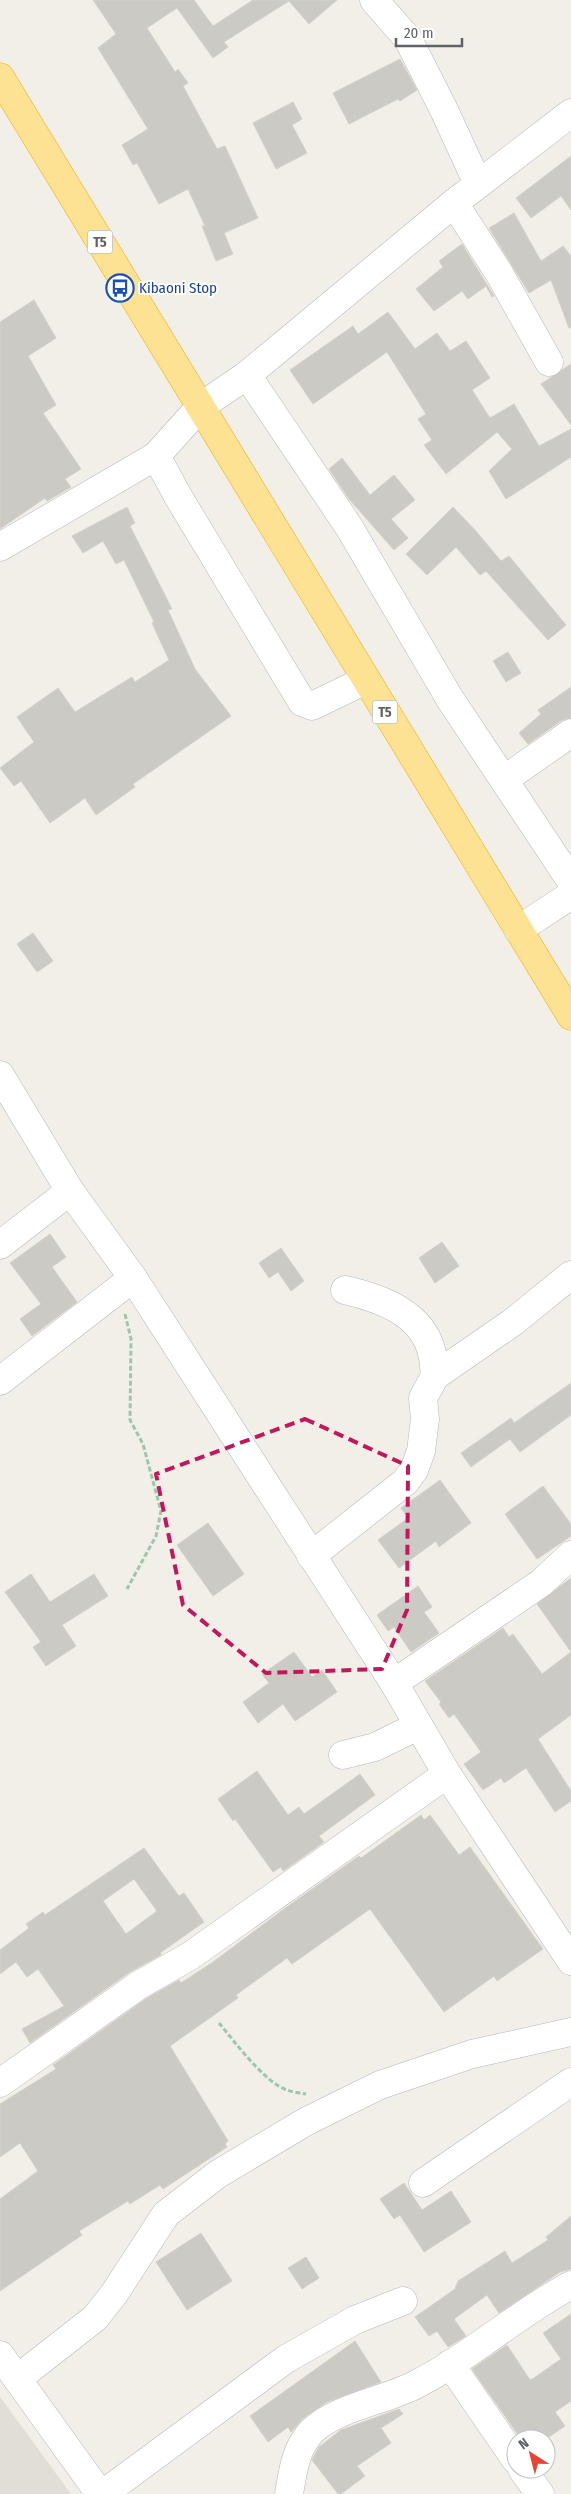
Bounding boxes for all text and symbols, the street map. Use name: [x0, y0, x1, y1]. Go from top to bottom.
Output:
scale bar: [396, 15, 462, 47]
text: 20 m: [404, 24, 434, 42]
road number: T5: [88, 230, 112, 253]
bus stop icon: Kibaoni Stop: [105, 273, 135, 303]
place label: Kibaoni Stop: [139, 279, 217, 297]
road number: T5: [372, 700, 398, 724]
north arrow: [506, 2429, 556, 2479]
text: N: [515, 2435, 532, 2453]

